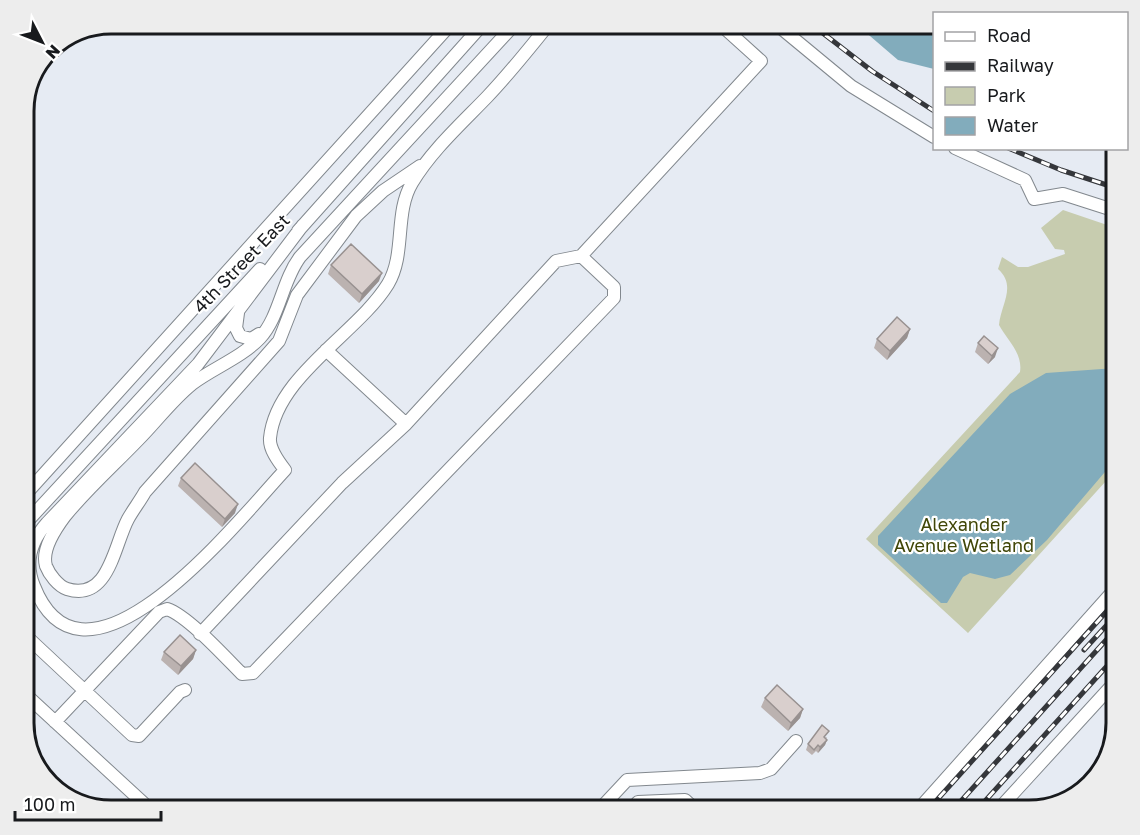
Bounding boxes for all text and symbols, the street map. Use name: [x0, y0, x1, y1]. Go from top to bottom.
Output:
north arrow: [12, 12, 72, 72]
legend: [933, 12, 1128, 150]
text: Road: [987, 24, 1031, 46]
text: N: [42, 41, 65, 63]
text: Railway: [987, 54, 1054, 76]
text: Park: [987, 84, 1026, 106]
text: Water: [987, 114, 1038, 136]
street label: 4th Street East: [188, 209, 294, 317]
park label: Alexander Avenue Wetland: [894, 513, 1034, 556]
scale bar: [15, 784, 160, 822]
text: 100 m: [24, 793, 75, 815]

